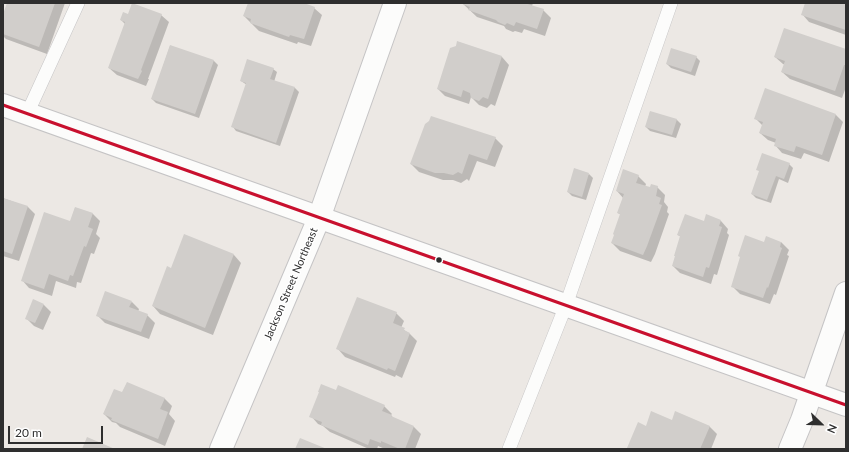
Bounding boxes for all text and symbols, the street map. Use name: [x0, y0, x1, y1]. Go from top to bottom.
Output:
street label: Jackson Street Northeast: [261, 226, 321, 342]
unlabelled marker: [434, 255, 444, 265]
north arrow: [801, 404, 841, 444]
scale bar: [10, 418, 105, 444]
text: N: [825, 422, 840, 435]
text: 20 m: [15, 425, 42, 440]

